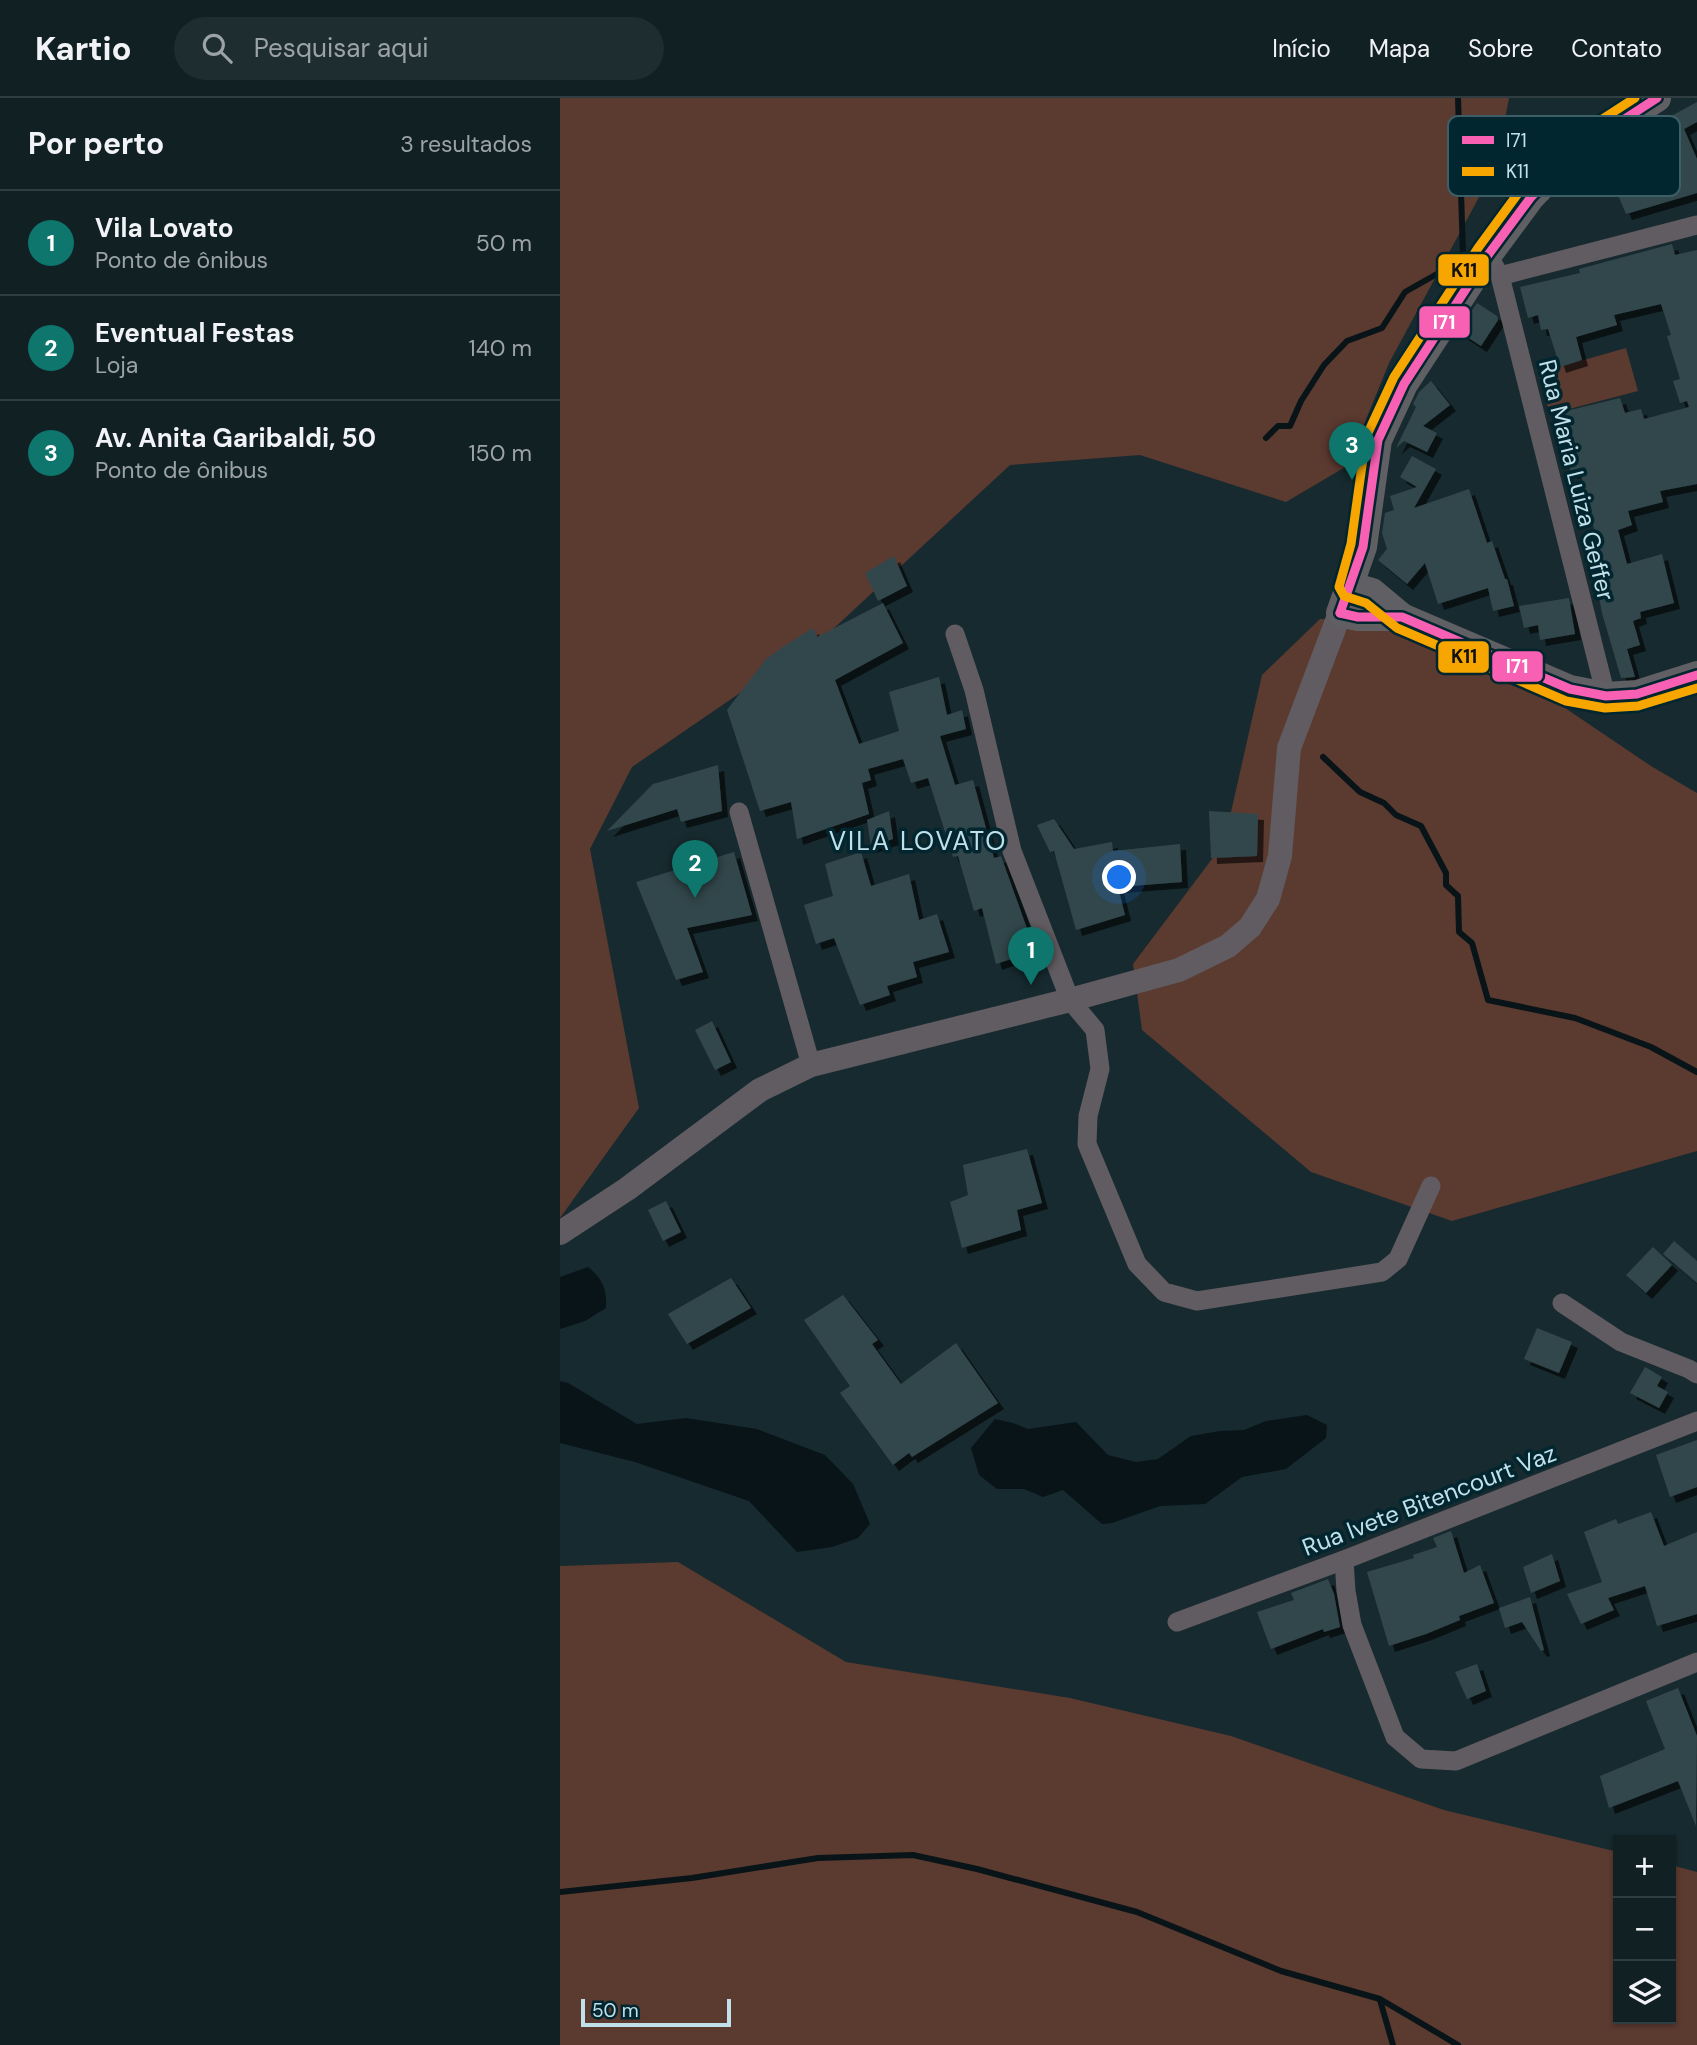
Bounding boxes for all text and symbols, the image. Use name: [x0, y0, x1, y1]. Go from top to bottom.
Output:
search box: [174, 17, 664, 80]
text: Kartio: [35, 27, 132, 70]
icon: search: [198, 29, 236, 67]
text: Pesquisar aqui: [254, 31, 429, 65]
text: Início: [1272, 33, 1331, 64]
text: Mapa: [1369, 33, 1430, 64]
text: Sobre: [1468, 33, 1533, 64]
text: Contato: [1571, 33, 1662, 64]
legend: [1448, 116, 1680, 196]
text: Por perto: [28, 124, 164, 163]
text: I71: [1506, 128, 1527, 153]
text: 3 resultados: [400, 129, 532, 159]
text: K11: [1506, 159, 1529, 184]
text: Vila Lovato: [95, 211, 234, 245]
text: 1: [47, 228, 55, 258]
text: 50 m: [476, 228, 532, 258]
text: Ponto de ônibus: [95, 245, 268, 275]
line badge: K11: [1437, 253, 1490, 287]
text: K11: [1451, 258, 1477, 283]
line badge: I71: [1418, 305, 1471, 339]
text: I71: [1433, 310, 1455, 335]
text: Eventual Festas: [95, 316, 295, 350]
text: 2: [44, 333, 58, 363]
text: 140 m: [469, 333, 532, 363]
text: Loja: [95, 350, 138, 380]
street label: Rua Maria Luiza Geffer: [1532, 356, 1622, 604]
text: Av. Anita Garibaldi, 50: [95, 421, 376, 455]
pin: 3: [1329, 422, 1375, 480]
text: 3: [44, 438, 58, 468]
text: 150 m: [468, 438, 532, 468]
text: Ponto de ônibus: [95, 455, 268, 485]
line badge: K11: [1437, 640, 1490, 674]
text: K11: [1451, 644, 1477, 669]
line badge: I71: [1491, 650, 1544, 683]
text: I71: [1506, 654, 1528, 679]
district label: VILA LOVATO: [829, 824, 1007, 858]
pin: 2: [672, 840, 718, 898]
your location: [1102, 860, 1136, 894]
pin: 1: [1008, 927, 1054, 985]
street label: Rua Ivete Bitencourt Vaz: [1298, 1437, 1560, 1563]
map controls: [1613, 1835, 1676, 2024]
button: +: [1613, 1835, 1676, 1898]
button: −: [1613, 1898, 1676, 1961]
button: layers: [1613, 1961, 1676, 2024]
scale bar: [581, 1996, 732, 2028]
text: 50 m: [592, 1998, 639, 2023]

